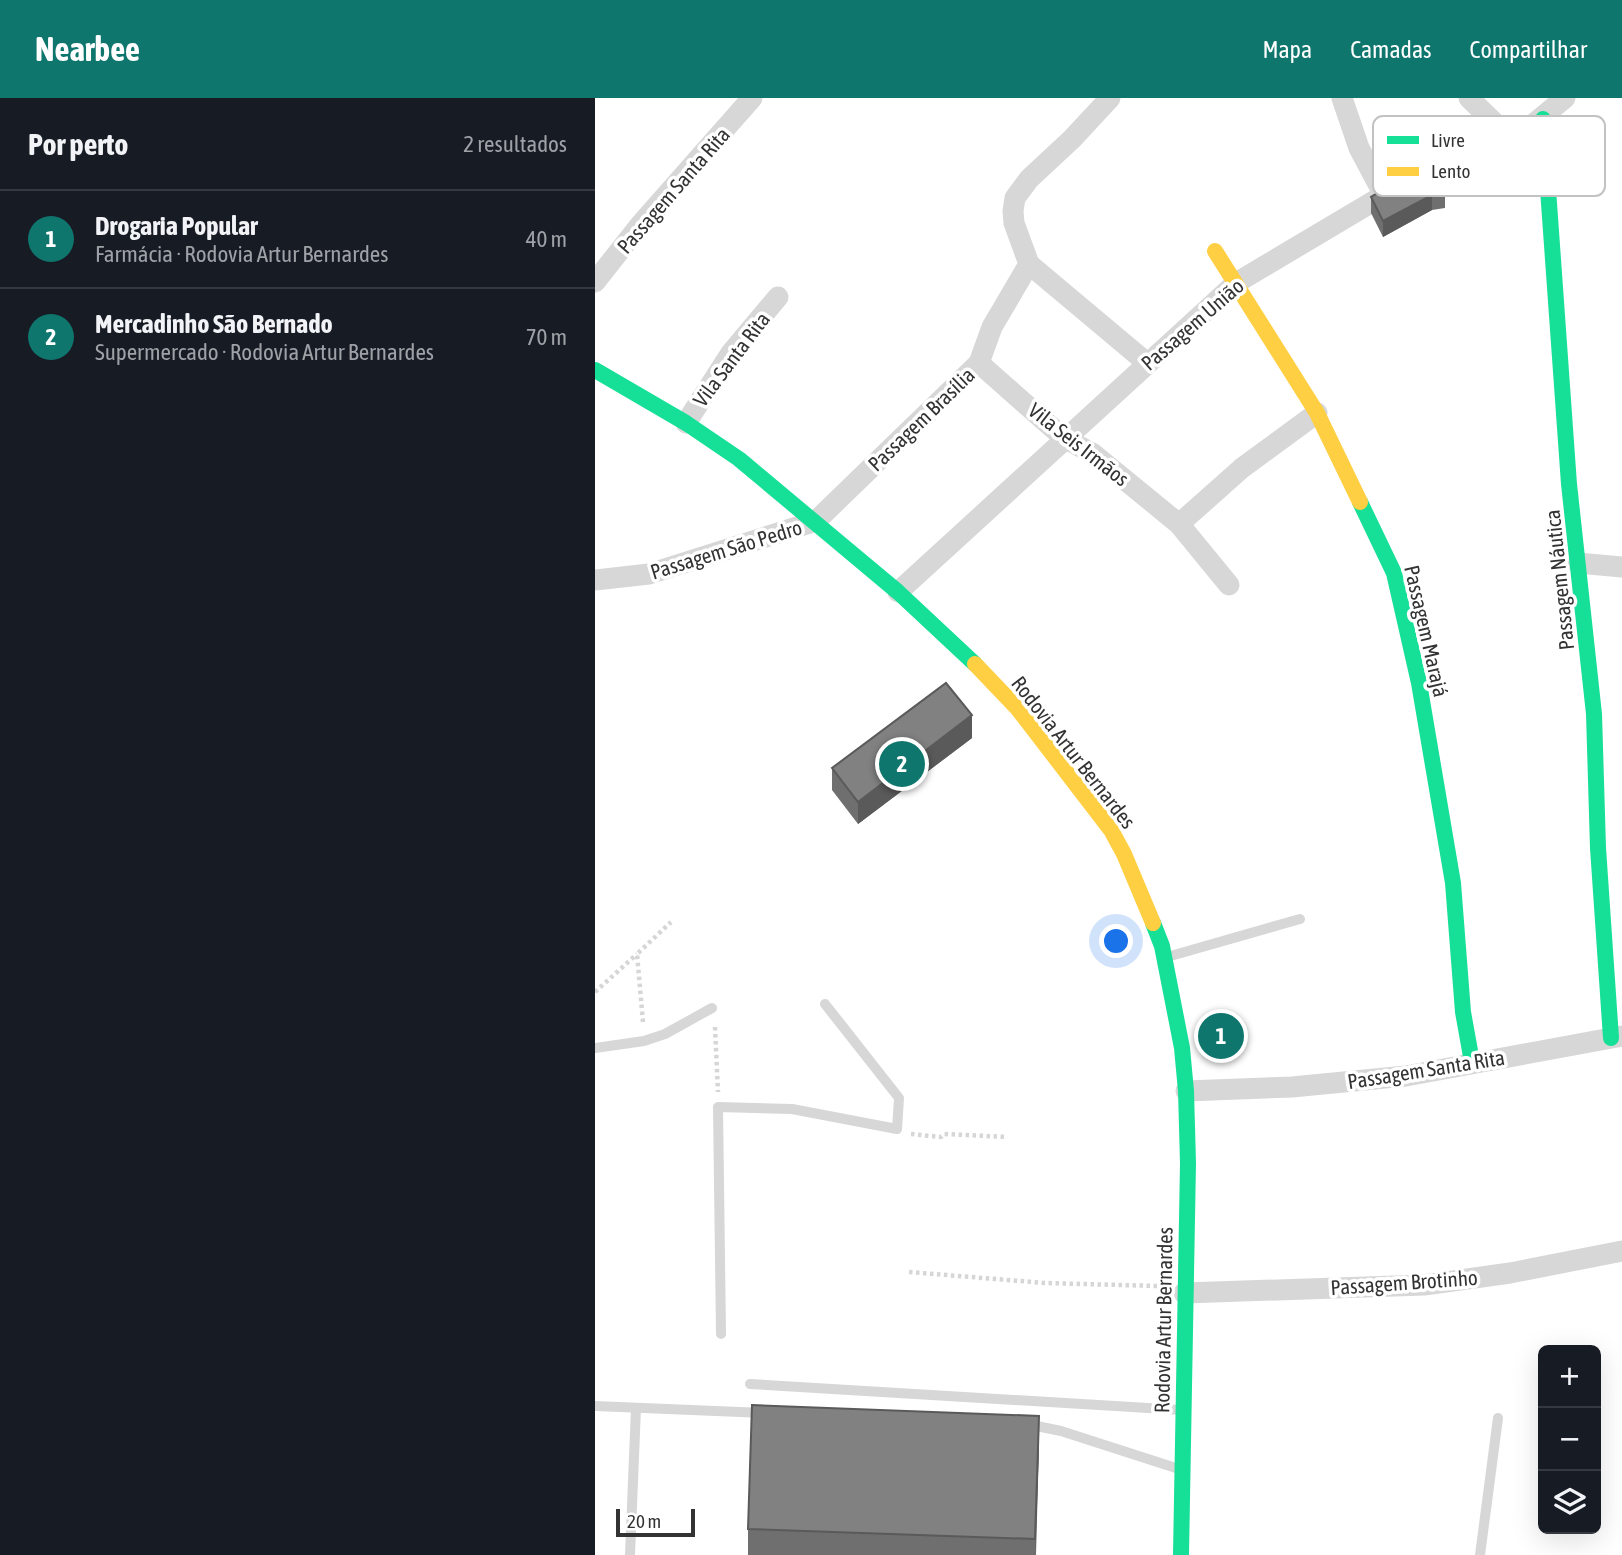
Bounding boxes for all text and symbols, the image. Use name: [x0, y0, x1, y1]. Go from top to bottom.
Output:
text: Nearbee: [35, 30, 140, 68]
text: Mapa: [1262, 36, 1312, 63]
text: Camadas: [1350, 36, 1432, 63]
text: Compartilhar: [1470, 36, 1587, 63]
legend: [1373, 116, 1605, 196]
street label: Passagem Santa Rita: [612, 122, 734, 258]
text: Por perto: [28, 127, 128, 161]
text: Livre: [1431, 129, 1465, 151]
text: 2 resultados: [463, 131, 567, 157]
text: Lento: [1431, 160, 1470, 182]
text: Drogaria Popular: [95, 211, 258, 241]
text: 1: [46, 226, 56, 252]
text: 40 m: [526, 226, 567, 252]
text: Farmácia · Rodovia Artur Bernardes: [95, 241, 388, 267]
street label: Passagem União: [1136, 273, 1248, 375]
street label: Vila Santa Rita: [688, 307, 774, 411]
text: Mercadinho São Bernado: [95, 309, 333, 339]
text: 2: [46, 324, 56, 350]
text: 70 m: [526, 324, 567, 350]
text: Supermercado · Rodovia Artur Bernardes: [95, 339, 434, 365]
street label: Passagem Brasília: [863, 362, 979, 476]
street label: Vila Seis Irmãos: [1024, 397, 1134, 491]
street label: Passagem Náutica: [1540, 509, 1578, 651]
street label: Passagem São Pedro: [647, 515, 805, 583]
street label: Passagem Marajá: [1400, 563, 1454, 699]
street label: Rodovia Artur Bernardes: [1007, 671, 1141, 833]
pin: 2: [879, 738, 925, 790]
your location: [1099, 924, 1133, 958]
pin: 1: [1198, 1010, 1244, 1062]
street label: Passagem Santa Rita: [1346, 1045, 1506, 1093]
street label: Rodovia Artur Bernardes: [1149, 1227, 1177, 1413]
street label: Passagem Brotinho: [1330, 1265, 1478, 1299]
map controls: [1538, 1345, 1601, 1534]
button: +: [1538, 1345, 1601, 1408]
button: −: [1538, 1408, 1601, 1471]
button: layers: [1538, 1471, 1601, 1534]
scale bar: [616, 1506, 695, 1538]
text: 20 m: [627, 1510, 661, 1532]

